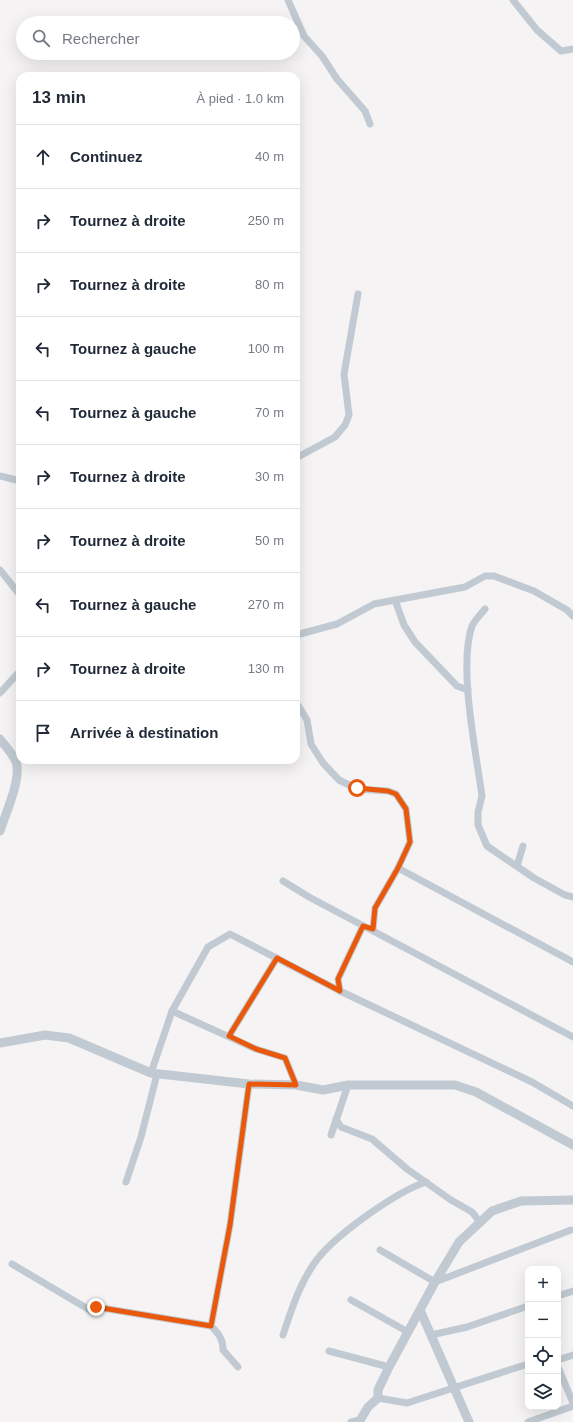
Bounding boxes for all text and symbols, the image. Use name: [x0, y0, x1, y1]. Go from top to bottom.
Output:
search box: [16, 16, 300, 60]
icon: search: [30, 27, 52, 49]
text: Rechercher: [62, 30, 140, 47]
text: 13 min: [32, 88, 86, 107]
text: À pied · 1.0 km: [197, 91, 284, 106]
icon: ahead: [32, 146, 54, 168]
text: Continuez: [70, 148, 143, 165]
text: 40 m: [255, 149, 284, 164]
icon: right: [32, 210, 54, 232]
text: Tournez à droite: [70, 212, 186, 229]
text: 250 m: [248, 213, 284, 228]
icon: right: [32, 274, 54, 296]
text: Tournez à droite: [70, 276, 186, 293]
text: 80 m: [255, 277, 284, 292]
icon: left: [32, 338, 54, 360]
text: Tournez à gauche: [70, 340, 196, 357]
text: 100 m: [248, 341, 284, 356]
icon: left: [32, 402, 54, 424]
text: Tournez à gauche: [70, 404, 196, 421]
text: 70 m: [255, 405, 284, 420]
icon: right: [32, 466, 54, 488]
text: Tournez à droite: [70, 468, 186, 485]
text: 30 m: [255, 469, 284, 484]
icon: right: [32, 530, 54, 552]
text: Tournez à droite: [70, 532, 186, 549]
text: 50 m: [255, 533, 284, 548]
icon: left: [32, 594, 54, 616]
text: Tournez à gauche: [70, 596, 196, 613]
text: 270 m: [248, 597, 284, 612]
icon: right: [32, 658, 54, 680]
text: Tournez à droite: [70, 660, 186, 677]
text: 130 m: [248, 661, 284, 676]
icon: arrive: [32, 722, 54, 744]
text: Arrivée à destination: [70, 724, 218, 741]
route start: [348, 779, 366, 797]
map controls: [525, 1266, 561, 1410]
button: +: [525, 1266, 561, 1302]
route end: [87, 1298, 105, 1316]
button: −: [525, 1302, 561, 1338]
button: locate: [525, 1338, 561, 1374]
button: layers: [525, 1374, 561, 1410]

